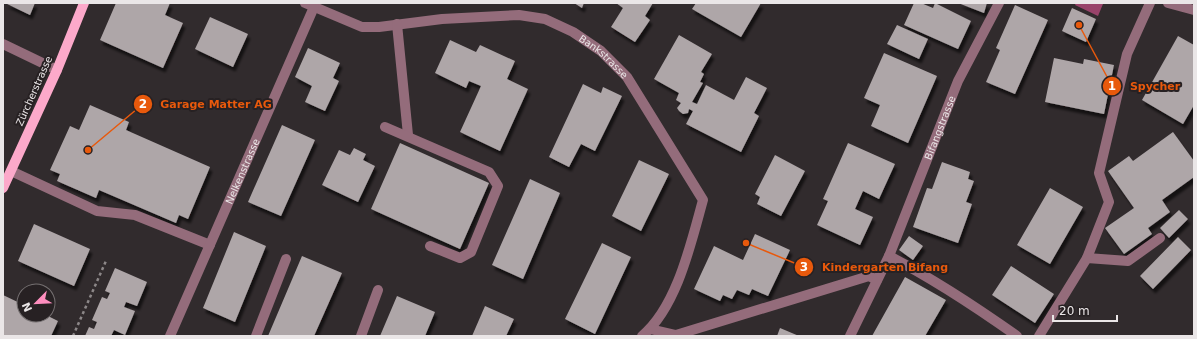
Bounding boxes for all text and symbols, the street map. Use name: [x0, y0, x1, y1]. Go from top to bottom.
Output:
street label: Bankstrasse: [577, 32, 630, 80]
street label: Zürcherstrasse: [14, 54, 54, 128]
callout: Spycher: [1102, 75, 1188, 98]
text: 1: [1108, 79, 1116, 93]
text: Spycher: [1130, 80, 1181, 93]
callout: Garage Matter AG: [133, 92, 280, 115]
street label: Bifangstrasse: [922, 94, 957, 161]
text: 2: [139, 97, 147, 111]
text: Garage Matter AG: [160, 98, 272, 111]
street label: Nelkenstrasse: [223, 137, 261, 206]
callout: Kindergarten Bifang: [794, 256, 956, 279]
text: 3: [800, 260, 808, 274]
text: Kindergarten Bifang: [822, 261, 948, 274]
north arrow: [16, 283, 56, 323]
scale bar: [1053, 297, 1117, 323]
text: N: [20, 300, 35, 314]
text: 20 m: [1059, 304, 1090, 318]

